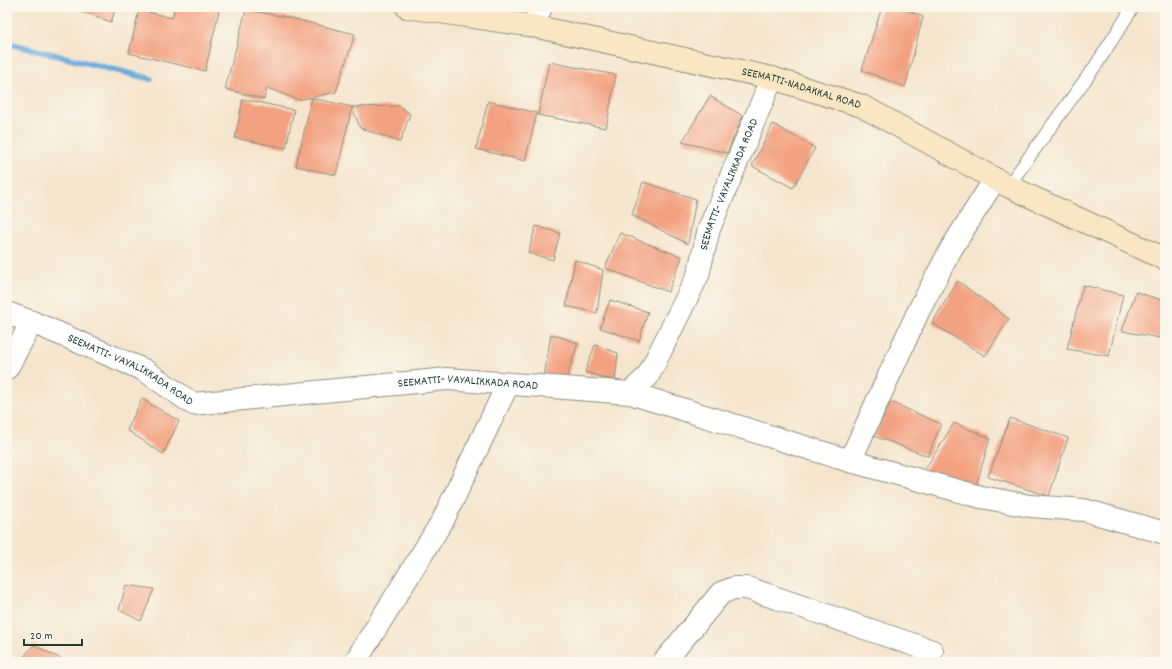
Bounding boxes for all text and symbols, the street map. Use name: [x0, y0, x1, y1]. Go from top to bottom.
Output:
street label: SEEMATTI-NADAKKAL ROAD: [740, 63, 863, 114]
street label: SEEMATTI- VAYALIKKADA ROAD: [696, 116, 763, 252]
street label: SEEMATTI- VAYALIKKADA ROAD: [65, 330, 197, 410]
street label: SEEMATTI- VAYALIKKADA ROAD: [397, 370, 539, 394]
scale bar: [24, 621, 82, 647]
text: 20 m: [30, 628, 53, 645]

